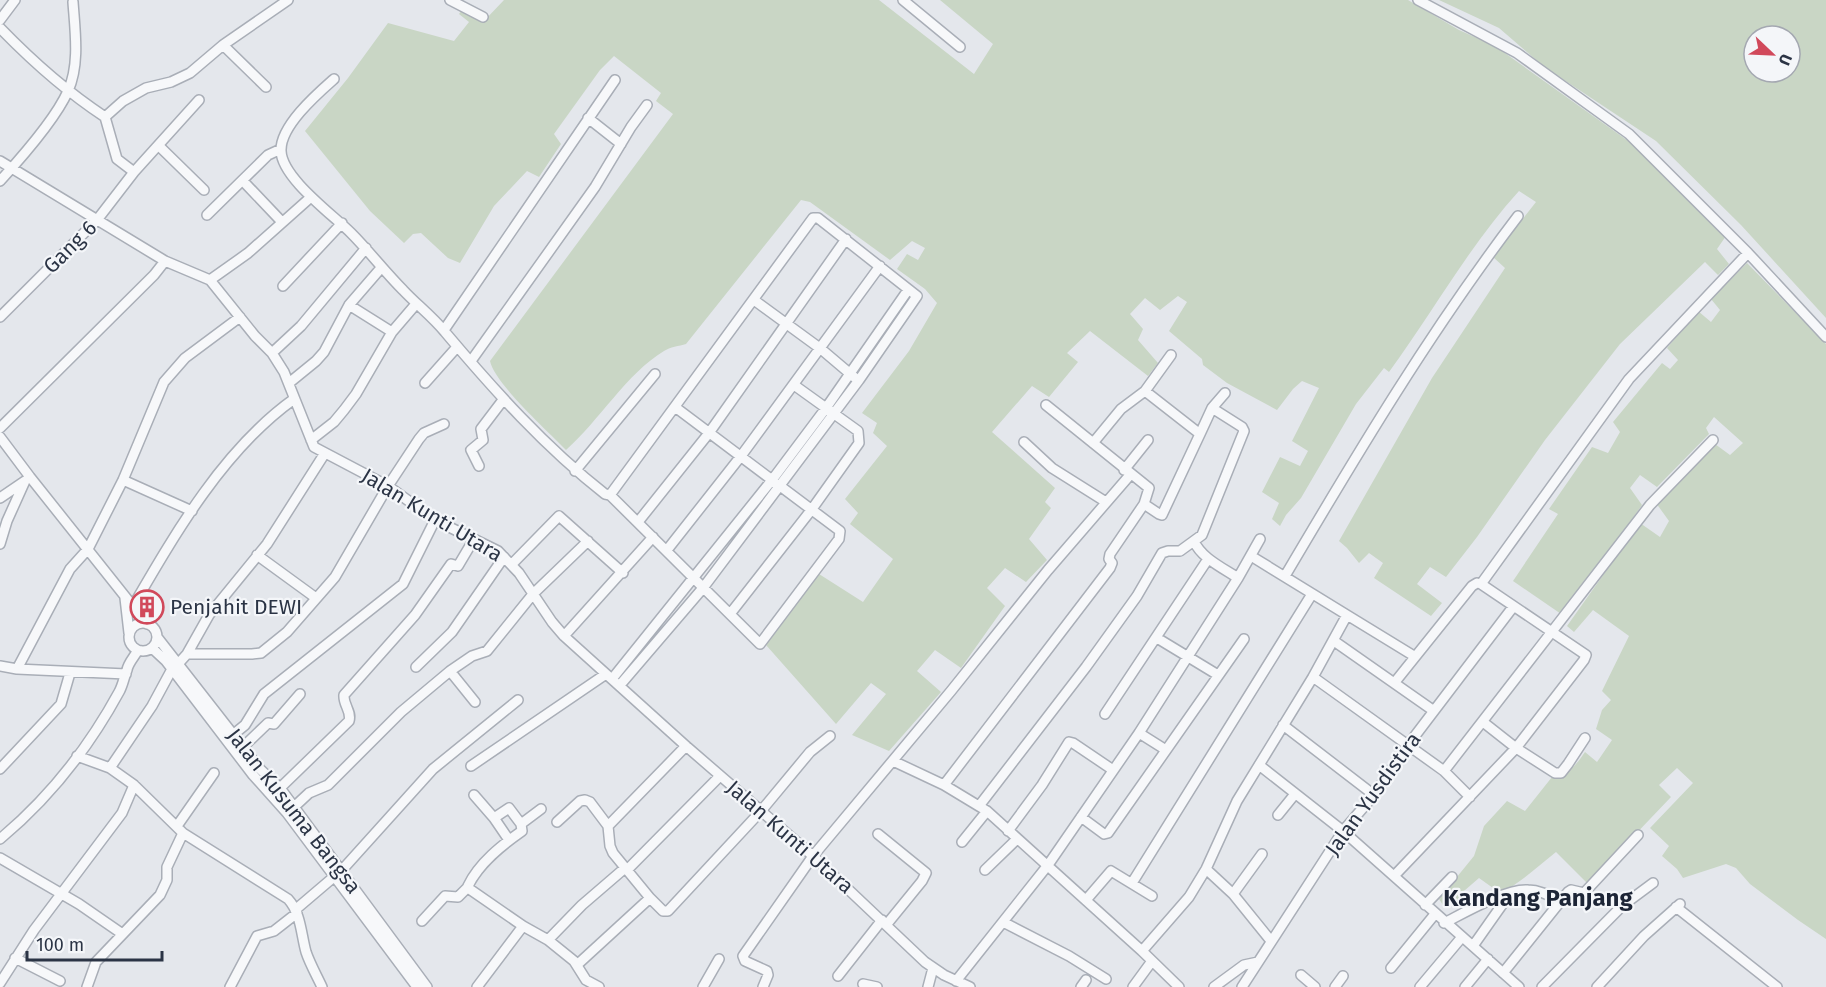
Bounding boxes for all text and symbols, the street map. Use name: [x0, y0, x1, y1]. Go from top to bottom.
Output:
north arrow: [1742, 24, 1802, 84]
text: U: [1775, 51, 1796, 68]
street label: Gang 6: [38, 215, 102, 279]
street label: Jalan Kunti Utara: [357, 463, 507, 567]
building icon: Penjahit DEWI: [129, 589, 165, 625]
place label: Penjahit DEWI: [170, 594, 302, 620]
street label: Jalan Kusuma Bangsa: [221, 723, 367, 899]
street label: Jalan Yusdistira: [1320, 727, 1426, 861]
street label: Jalan Kunti Utara: [721, 775, 859, 899]
district label: Kandang Panjang: [1443, 884, 1633, 912]
scale bar: [27, 924, 162, 962]
text: 100 m: [36, 934, 84, 956]

